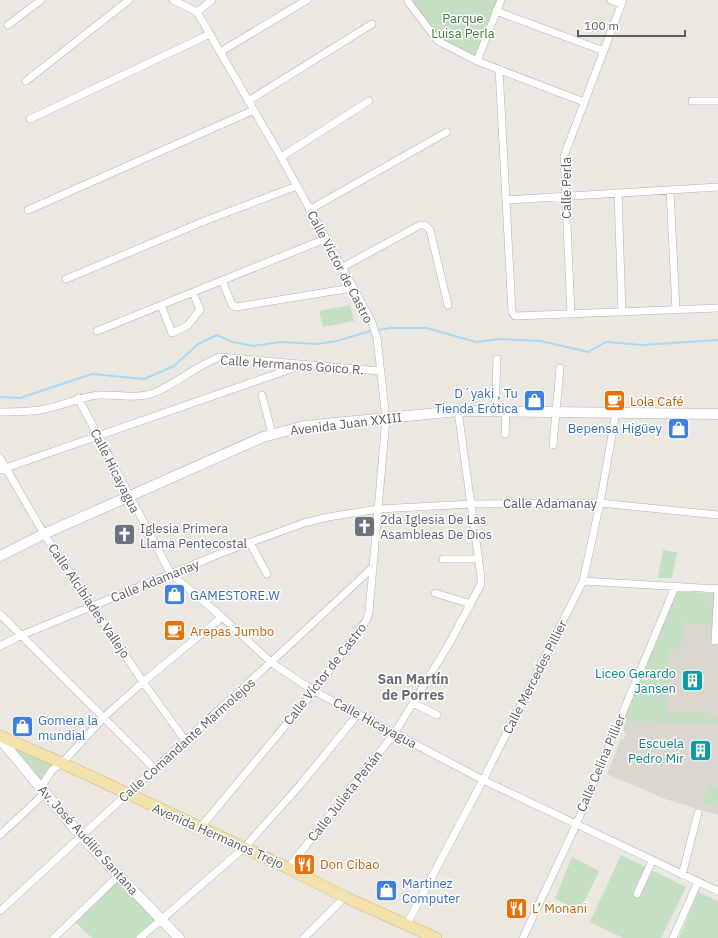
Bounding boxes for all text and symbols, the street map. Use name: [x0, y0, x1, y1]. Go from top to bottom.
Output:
park label: Parque Luisa Perla: [431, 10, 495, 42]
scale bar: [578, 12, 685, 38]
text: 100 m: [584, 18, 619, 33]
street label: Calle Perla: [558, 157, 575, 219]
street label: Calle Víctor de Castro: [303, 208, 377, 326]
street label: Calle Hermanos Goico R.: [220, 352, 364, 378]
place label: D´yaki , Tu Tienda Erótica: [434, 385, 518, 417]
shop icon: D´yaki , Tu Tienda Erótica: [521, 387, 547, 413]
cafe icon: Lola Café: [601, 388, 627, 414]
place label: Lola Café: [630, 393, 684, 410]
street label: Avenida Juan XXIII: [289, 409, 403, 439]
shop icon: Bepensa Higüey: [665, 415, 691, 441]
place label: Bepensa Higüey: [568, 420, 663, 437]
street label: Calle Hicayagua: [86, 426, 144, 516]
street label: Calle Adamanay: [503, 495, 598, 512]
place label: 2da Iglesia De Las Asambleas De Dios: [380, 511, 492, 543]
church icon: 2da Iglesia De Las Asambleas De Dios: [352, 513, 378, 539]
place label: Iglesia Primera Llama Pentecostal: [140, 520, 248, 552]
church icon: Iglesia Primera Llama Pentecostal: [111, 522, 137, 548]
street label: Calle Alcibíades Vallejo: [44, 540, 134, 662]
street label: Calle Adamanay: [108, 555, 202, 607]
shop icon: GAMESTORE.W: [162, 582, 188, 608]
place label: GAMESTORE.W: [190, 587, 280, 604]
street label: Calle Mercedes Pillier: [499, 617, 571, 737]
cafe icon: Arepas Jumbo: [162, 618, 188, 644]
street label: Calle Víctor de Castro: [280, 619, 370, 729]
place label: Arepas Jumbo: [190, 623, 274, 640]
place label: Liceo Gerardo Jansen: [595, 665, 676, 697]
building icon: Liceo Gerardo Jansen: [679, 667, 705, 693]
district label: San Martín de Porres: [377, 670, 449, 704]
street label: Calle Comandante Marmolejos: [115, 674, 259, 806]
street label: Calle Hicayagua: [330, 694, 420, 752]
street label: Calle Celina Pillier: [573, 711, 629, 815]
place label: Gomera la mundial: [38, 712, 98, 744]
shop icon: Gomera la mundial: [10, 714, 36, 740]
place label: Escuela Pedro Mir: [628, 735, 684, 767]
building icon: Escuela Pedro Mir: [687, 737, 713, 763]
street label: Calle Julieta Peñán: [304, 747, 386, 845]
street label: Av. José Audilio Santana: [34, 781, 142, 899]
street label: Avenida Hermanos Trejo: [150, 799, 286, 873]
restaurant icon: Don Cibao: [291, 851, 317, 877]
place label: Don Cibao: [320, 856, 380, 873]
place label: Martinez Computer: [402, 875, 460, 907]
shop icon: Martinez Computer: [373, 877, 399, 903]
restaurant icon: L’ Monani: [503, 895, 529, 921]
place label: L’ Monani: [532, 900, 587, 917]

